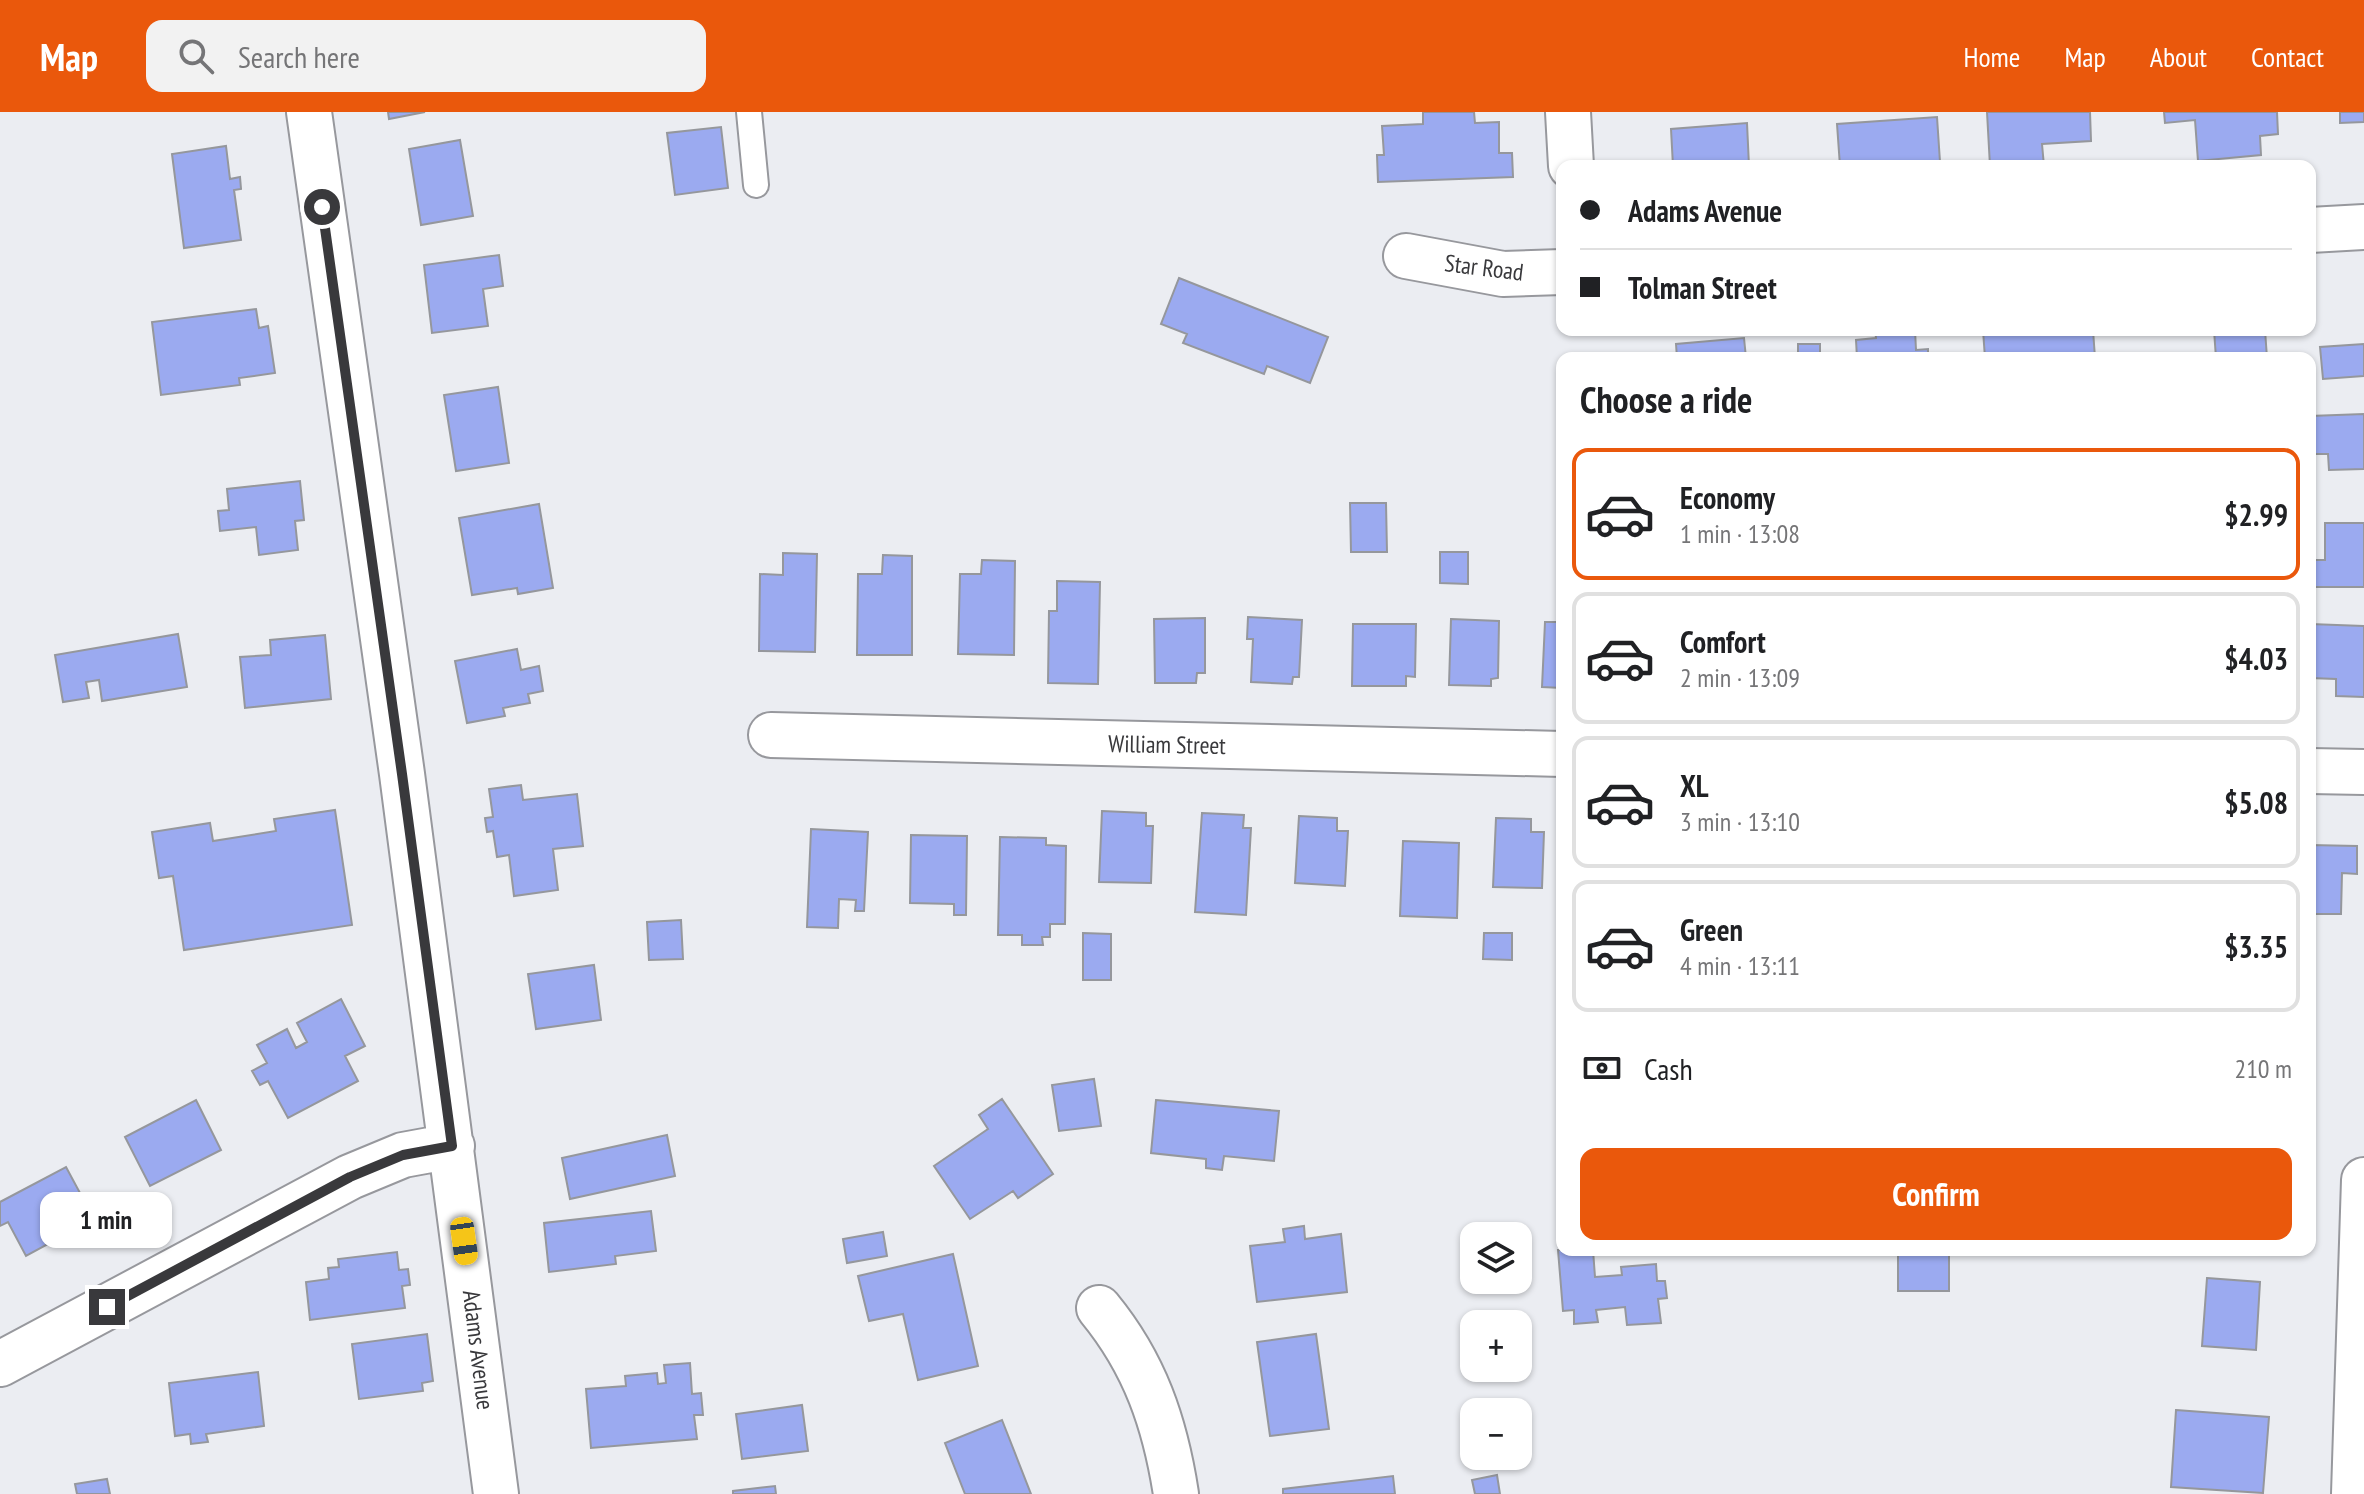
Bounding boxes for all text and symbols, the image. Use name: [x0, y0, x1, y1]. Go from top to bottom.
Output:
search box: [146, 20, 706, 92]
text: Map: [40, 32, 98, 81]
icon: search: [174, 34, 218, 78]
text: Search here: [238, 37, 360, 76]
text: Home: [1964, 38, 2020, 75]
text: Map: [2064, 38, 2106, 75]
text: About: [2150, 38, 2207, 75]
text: Contact: [2251, 38, 2324, 75]
route start: [304, 189, 340, 225]
text: Adams Avenue: [1628, 191, 1782, 230]
street label: Star Road: [1443, 247, 1525, 288]
text: Tolman Street: [1628, 268, 1777, 307]
text: Choose a ride: [1580, 376, 1752, 423]
icon: car: [1584, 478, 1656, 550]
text: Economy: [1680, 478, 1775, 517]
text: $2.99: [2224, 495, 2288, 534]
text: 1 min · 13:08: [1680, 517, 1800, 550]
icon: car: [1584, 622, 1656, 694]
text: Comfort: [1680, 622, 1766, 661]
text: $4.03: [2224, 639, 2288, 678]
text: 2 min · 13:09: [1680, 661, 1800, 694]
street label: William Street: [1108, 728, 1227, 761]
icon: car: [1584, 766, 1656, 838]
text: XL: [1680, 766, 1709, 805]
text: $5.08: [2224, 783, 2288, 822]
text: 3 min · 13:10: [1680, 805, 1800, 838]
icon: car: [1584, 910, 1656, 982]
text: Green: [1680, 910, 1743, 949]
text: $3.35: [2224, 927, 2288, 966]
text: 4 min · 13:11: [1680, 949, 1800, 982]
icon: cash: [1580, 1046, 1624, 1090]
text: Cash: [1644, 1049, 1693, 1088]
text: 210 m: [2234, 1052, 2292, 1085]
button: Confirm: [1580, 1148, 2292, 1240]
callout: 1 min: [41, 1191, 173, 1247]
text: 1 min: [80, 1203, 132, 1236]
car: [449, 1216, 479, 1266]
map controls: [1460, 1222, 1532, 1470]
button: layers: [1460, 1222, 1532, 1294]
street label: Adams Avenue: [456, 1288, 501, 1411]
route end: [89, 1289, 125, 1325]
button: +: [1460, 1310, 1532, 1382]
button: −: [1460, 1398, 1532, 1470]

